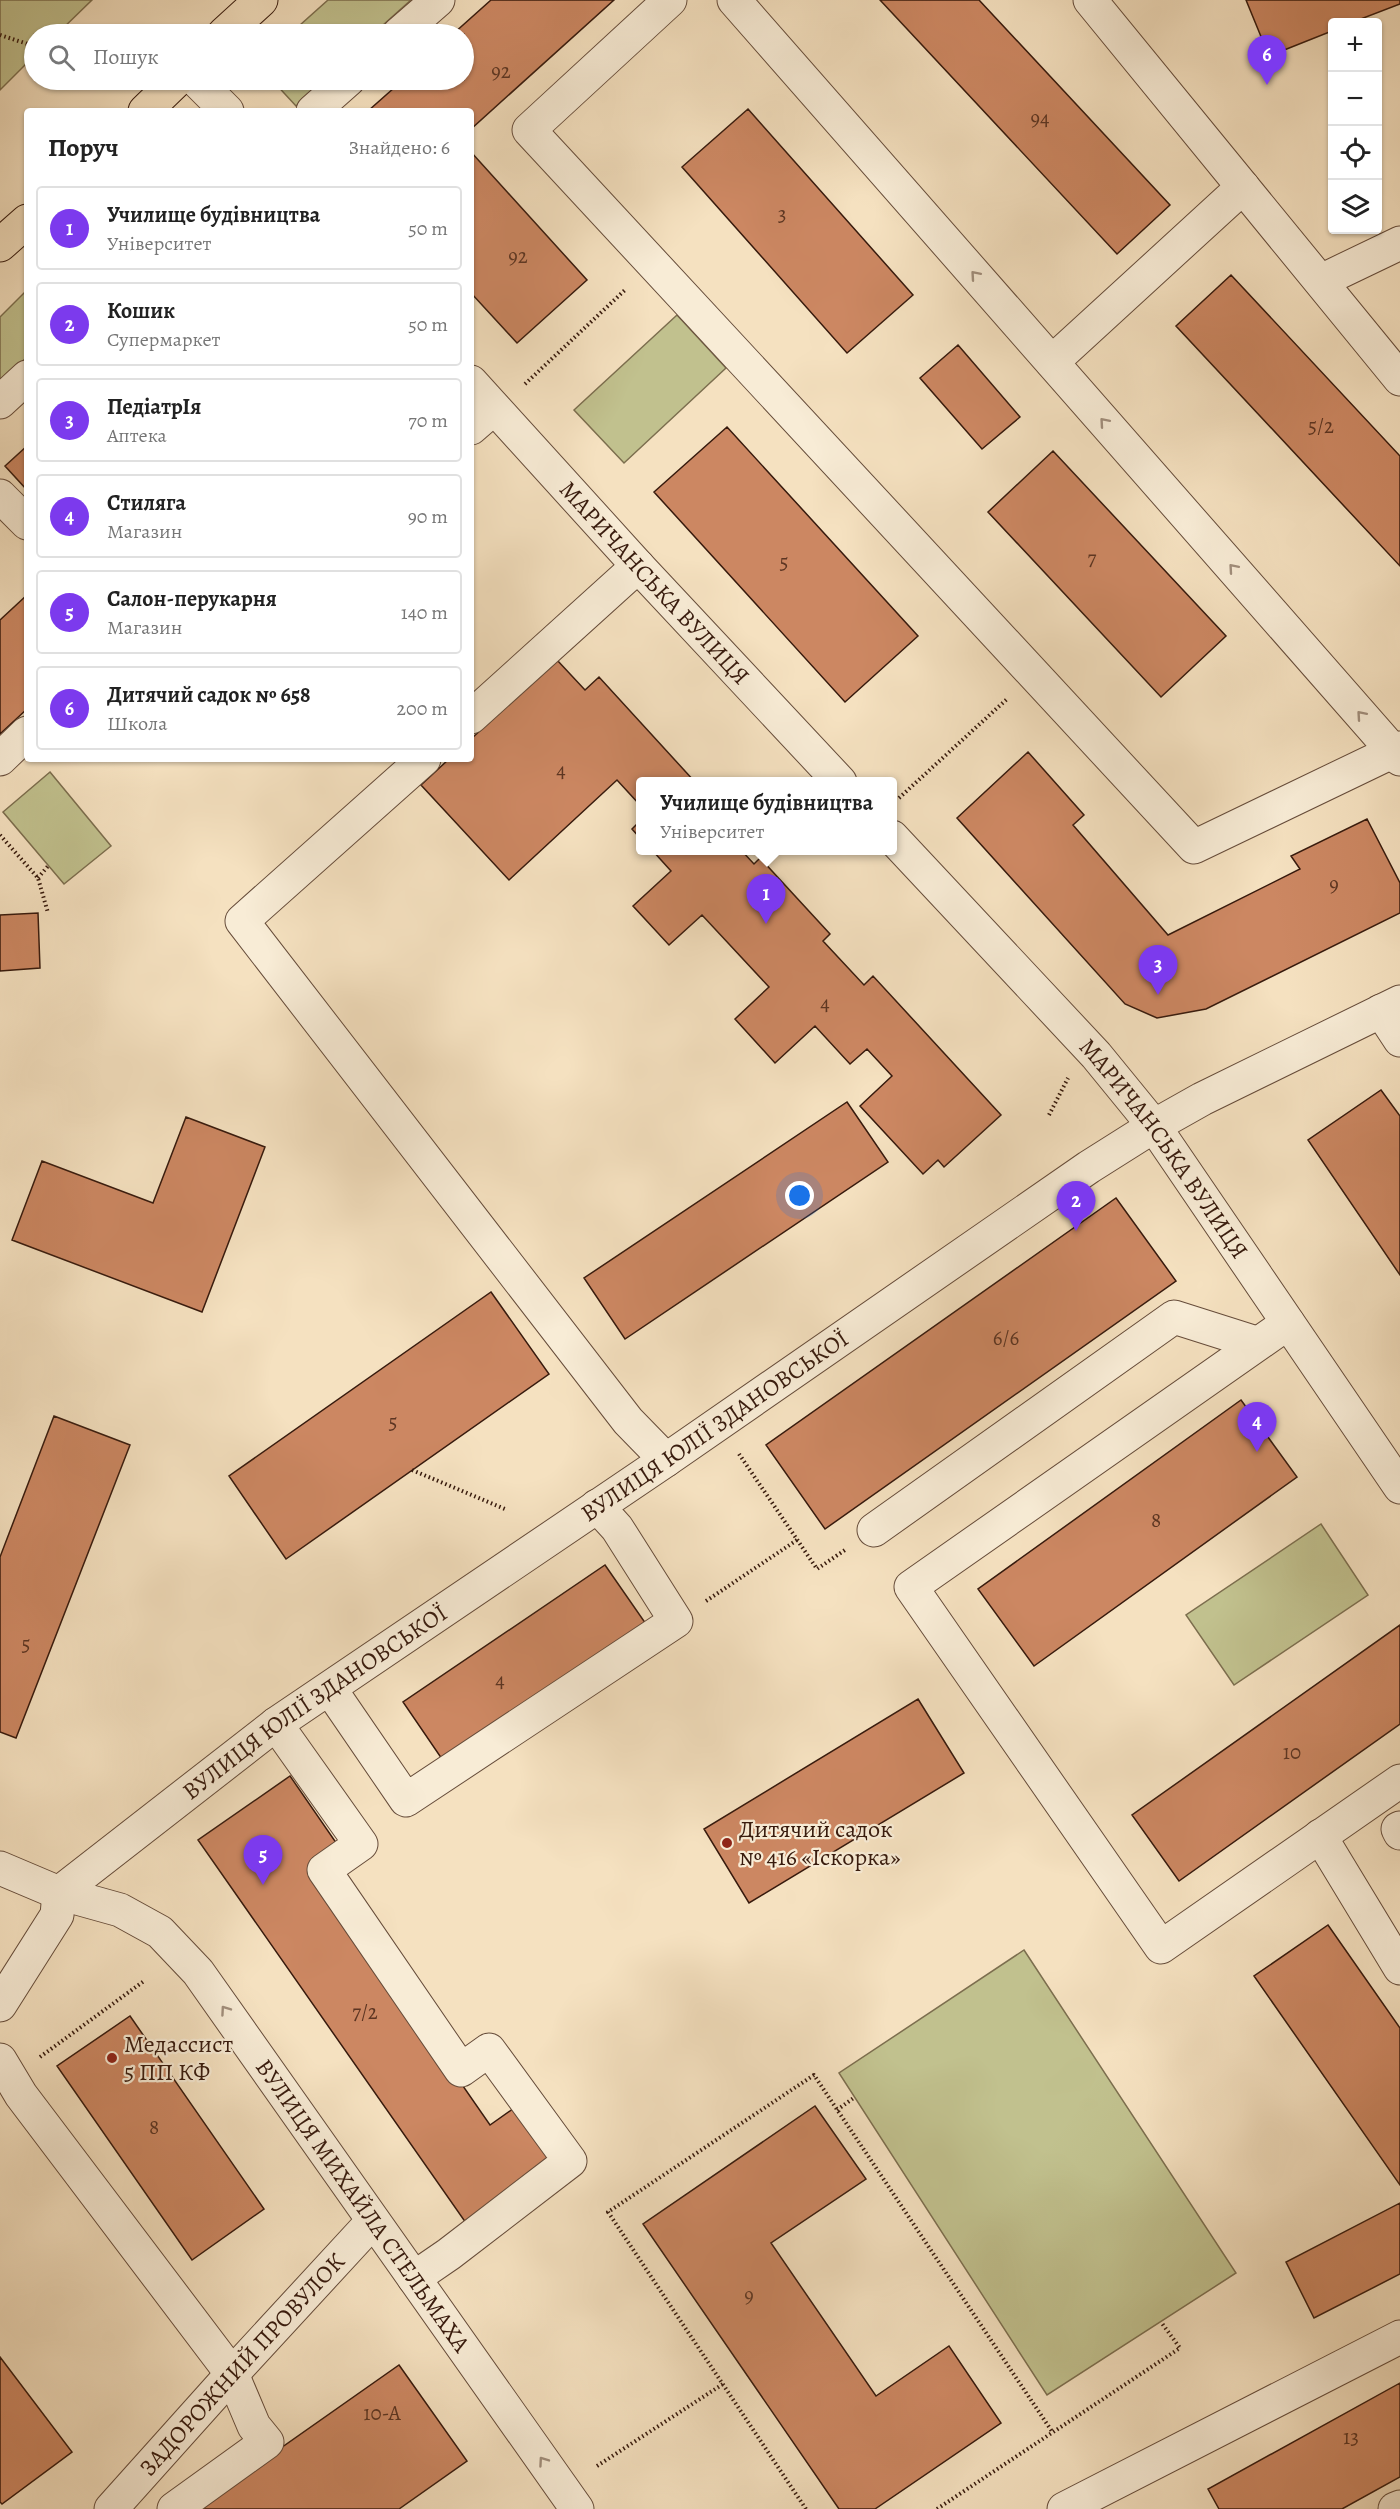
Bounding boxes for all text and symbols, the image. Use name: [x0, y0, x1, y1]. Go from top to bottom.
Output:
map controls: [1328, 18, 1382, 234]
button: +: [1328, 18, 1382, 72]
search box: [24, 24, 474, 90]
pin: 6: [1248, 36, 1286, 85]
icon: search: [45, 41, 78, 74]
text: Пошук: [93, 42, 159, 72]
house number: 92: [491, 57, 511, 85]
button: −: [1328, 72, 1382, 126]
house number: 94: [1030, 104, 1050, 132]
button: locate: [1328, 126, 1382, 180]
text: Поруч: [48, 130, 119, 165]
text: Знайдено: 6: [348, 134, 450, 161]
button: layers: [1328, 180, 1382, 234]
text: Училище будівництва: [107, 200, 320, 230]
house number: 3: [778, 200, 786, 228]
text: 1: [66, 215, 73, 242]
text: 50 m: [408, 215, 448, 242]
text: Університет: [107, 230, 211, 257]
house number: 92: [508, 242, 528, 270]
one-way arrow: [971, 271, 982, 282]
text: Кошик: [107, 296, 175, 326]
text: 2: [65, 311, 74, 338]
text: 50 m: [408, 311, 448, 338]
text: Супермаркет: [107, 326, 221, 353]
text: ПедіатрІя: [107, 392, 201, 422]
text: 3: [65, 407, 74, 434]
text: 70 m: [408, 407, 448, 434]
house number: 5/2: [1308, 412, 1334, 440]
one-way arrow: [1100, 418, 1111, 429]
text: Аптека: [107, 422, 167, 449]
street label: МАРИЧАНСЬКА ВУЛИЦЯ: [552, 474, 757, 691]
text: Стиляга: [107, 488, 186, 518]
text: 4: [65, 503, 74, 530]
text: 90 m: [408, 503, 448, 530]
text: Магазин: [107, 518, 182, 545]
house number: 7: [1088, 544, 1097, 572]
house number: 5: [779, 548, 789, 576]
one-way arrow: [1229, 564, 1240, 575]
text: Салон-перукарня: [107, 584, 277, 614]
text: 5: [65, 599, 74, 626]
text: 140 m: [401, 599, 448, 626]
text: Магазин: [107, 614, 182, 641]
text: Дитячий садок № 658: [107, 680, 311, 710]
text: 6: [65, 695, 74, 722]
text: 200 m: [397, 695, 448, 722]
text: Школа: [107, 710, 167, 737]
one-way arrow: [1357, 711, 1368, 722]
house number: 4: [556, 756, 566, 784]
popup: [636, 777, 897, 855]
text: Училище будівництва: [660, 788, 873, 818]
text: Університет: [660, 818, 764, 845]
house number: 9: [1329, 870, 1339, 898]
pin: 1: [746, 874, 786, 924]
pin: 3: [1138, 946, 1178, 995]
house number: 4: [820, 989, 830, 1017]
street label: МАРИЧАНСЬКА ВУЛИЦЯ: [1072, 1031, 1256, 1265]
your location: [785, 1181, 814, 1210]
pin: 2: [1056, 1182, 1096, 1231]
street label: ВУЛИЦЯ ЮЛІЇ ЗДАНОВСЬКОЇ: [575, 1322, 855, 1529]
house number: 6/6: [993, 1324, 1019, 1352]
pin: 4: [1238, 1402, 1276, 1452]
house number: 5: [388, 1408, 398, 1436]
house number: 8: [1151, 1506, 1161, 1534]
street label: ВУЛИЦЯ ЮЛІЇ ЗДАНОВСЬКОЇ: [176, 1597, 453, 1807]
house number: 5: [21, 1630, 31, 1658]
house number: 4: [495, 1666, 505, 1694]
house number: 10: [1283, 1738, 1301, 1766]
place label: Дитячий садок № 416 «Іскорка»: [739, 1813, 900, 1873]
pin: 5: [244, 1836, 282, 1885]
marker: Дитячий садок № 416 «Іскорка»: [720, 1836, 734, 1850]
house number: 7/2: [352, 1998, 378, 2026]
one-way arrow: [221, 2006, 232, 2017]
place label: Медассист 5 ПП КФ: [124, 2028, 234, 2088]
marker: Медассист 5 ПП КФ: [105, 2051, 119, 2065]
street label: ВУЛИЦЯ МИХАЙЛА СТЕЛЬМАХА: [248, 2052, 478, 2359]
house number: 8: [149, 2113, 159, 2141]
street label: ЗАДОРОЖНИЙ ПРОВУЛОК: [132, 2246, 352, 2483]
house number: 9: [744, 2281, 754, 2309]
house number: 10-А: [363, 2399, 402, 2427]
house number: 13: [1343, 2423, 1359, 2451]
one-way arrow: [539, 2457, 550, 2468]

